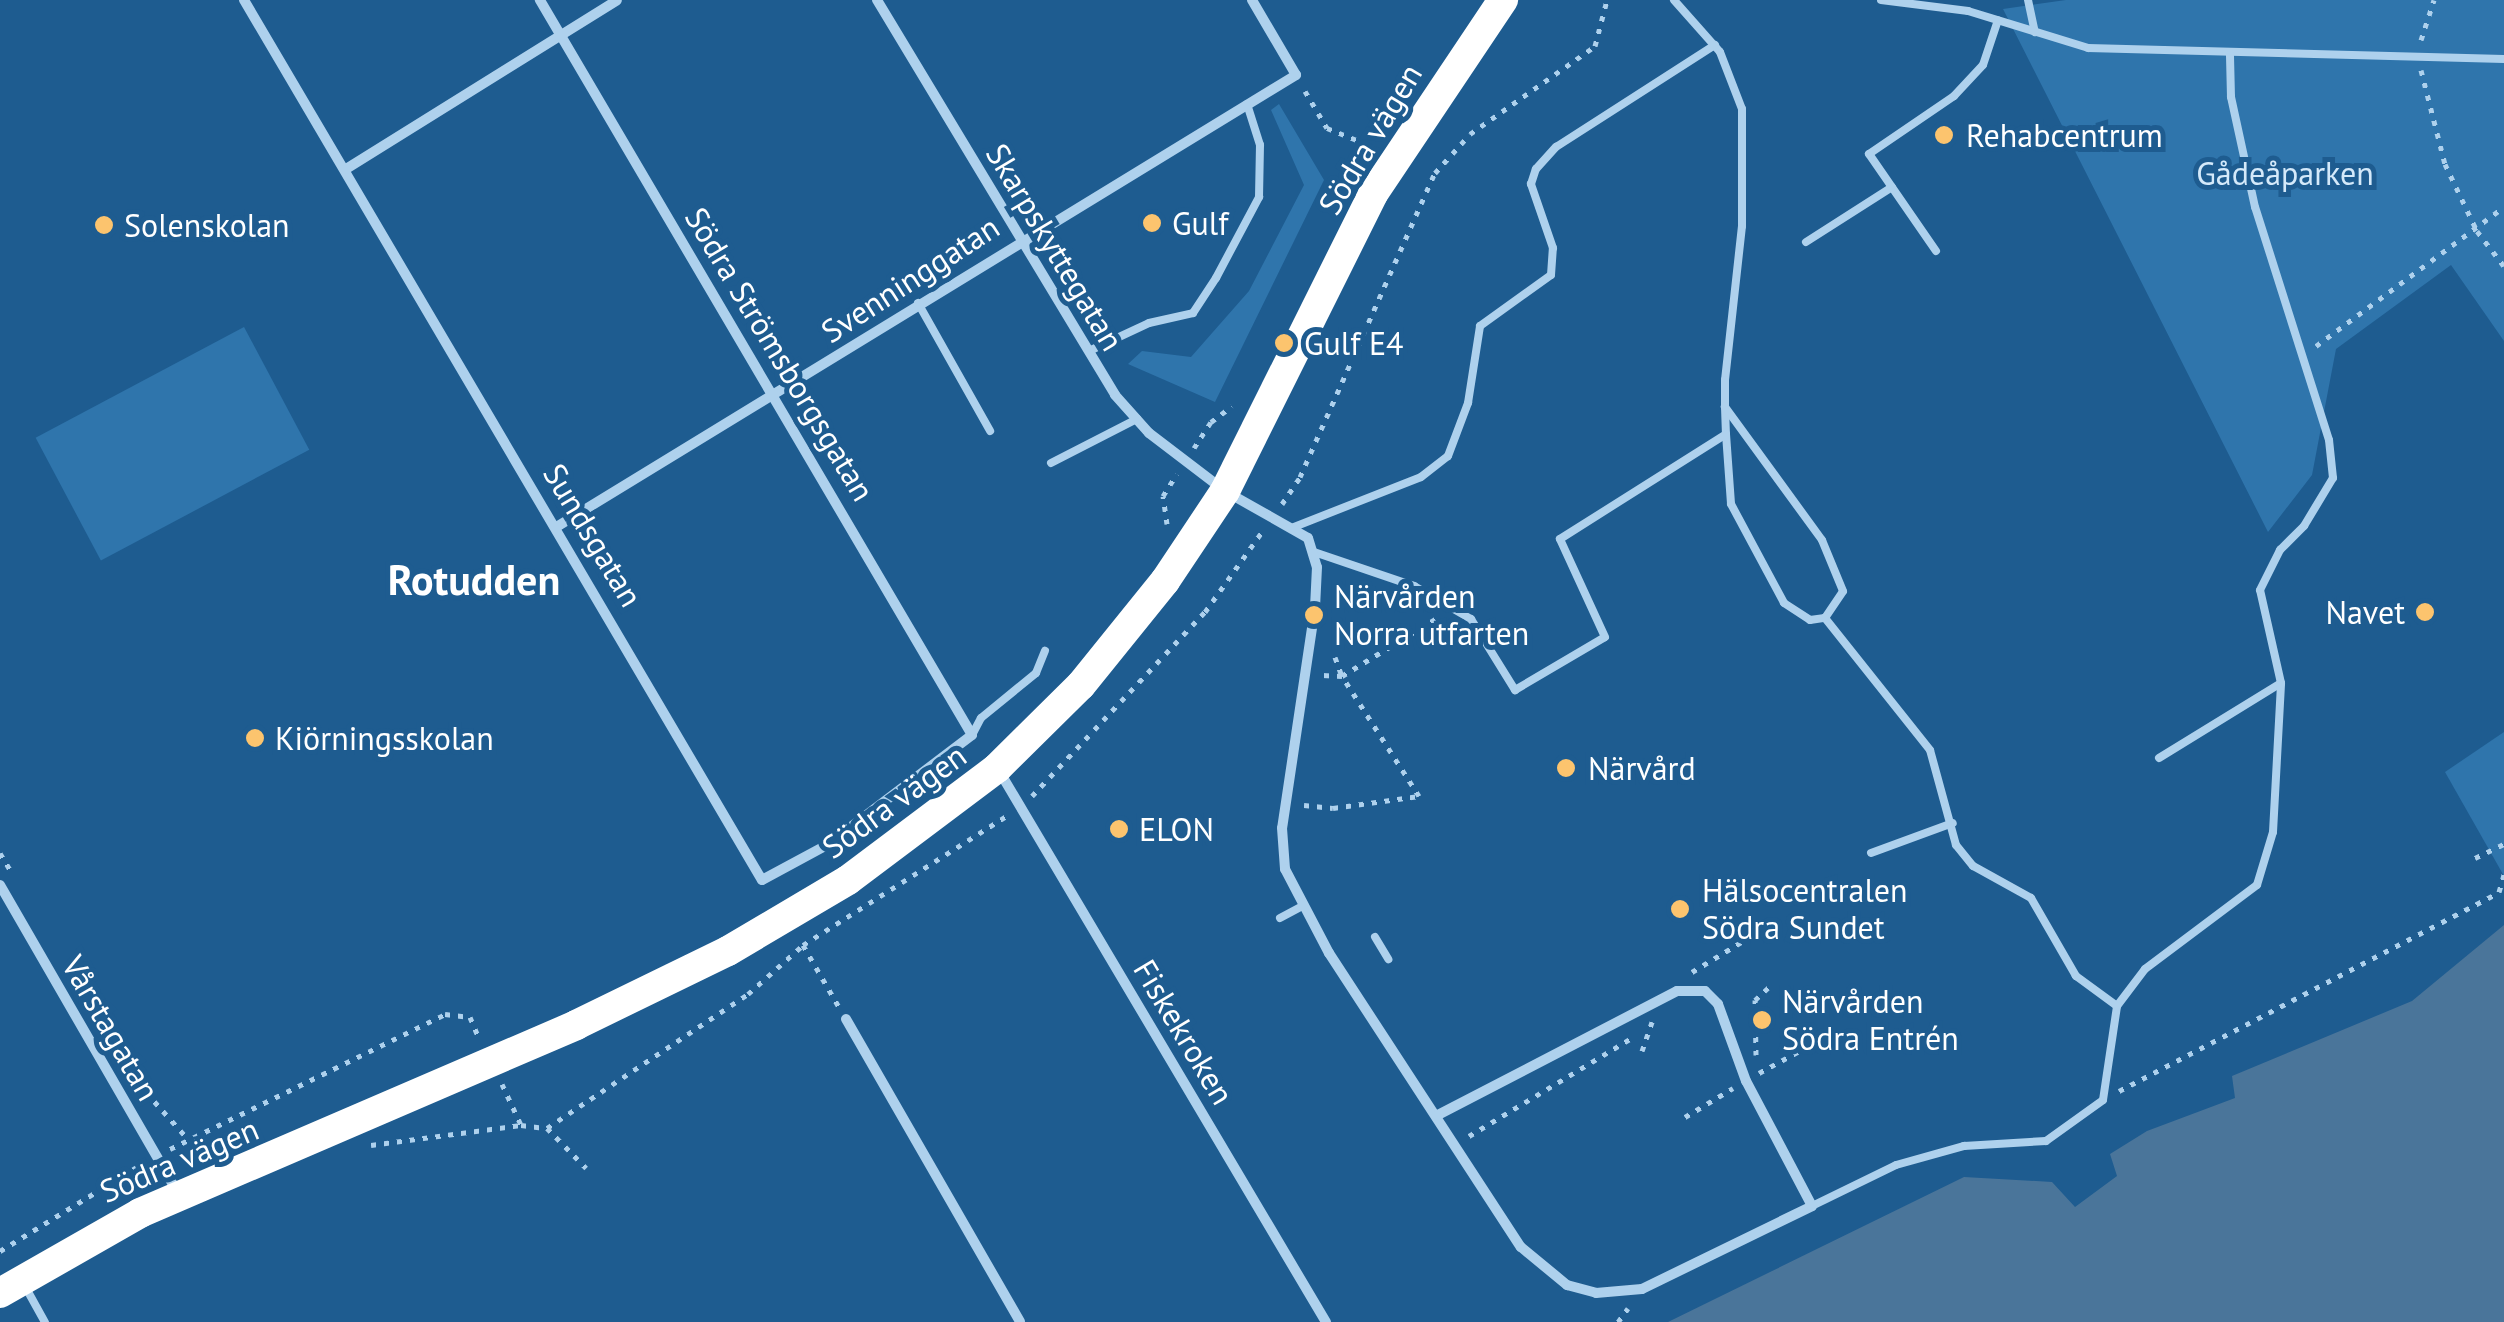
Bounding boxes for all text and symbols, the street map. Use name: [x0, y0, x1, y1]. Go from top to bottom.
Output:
street label: Södra vägen: [1310, 57, 1430, 221]
place label: Rehabcentrum: [1966, 116, 2163, 154]
marker: Rehabcentrum: [1931, 122, 1957, 148]
street label: Skarpskyttegatan: [978, 137, 1132, 357]
park label: Gådeåparken: [2196, 154, 2374, 192]
street label: Södra Strömsborgsgatan: [677, 200, 883, 508]
place label: Gulf: [1172, 204, 1228, 242]
place label: Solenskolan: [124, 206, 290, 244]
street label: Svenninggatan: [814, 207, 1006, 351]
marker: Gulf: [1141, 212, 1163, 234]
marker: Solenskolan: [93, 214, 115, 236]
place label: Gulf E4: [1304, 324, 1404, 362]
marker: Gulf E4: [1273, 332, 1295, 354]
street label: Sundsgatan: [535, 457, 651, 613]
district label: Rotudden: [388, 555, 560, 605]
place label: Närvården Norra utfarten: [1334, 578, 1529, 653]
place label: Navet: [2325, 593, 2405, 631]
marker: Navet: [2414, 601, 2436, 623]
marker: Närvården Norra utfarten: [1303, 604, 1325, 626]
place label: Kiörningsskolan: [275, 719, 494, 757]
marker: Kiörningsskolan: [244, 727, 266, 749]
street label: Södra vägen: [814, 736, 974, 866]
place label: Närvård: [1588, 749, 1696, 787]
marker: Närvård: [1553, 755, 1579, 781]
place label: ELON: [1139, 810, 1214, 848]
marker: ELON: [1108, 818, 1130, 840]
place label: Hälsocentralen Södra Sundet: [1702, 872, 1908, 947]
marker: Hälsocentralen Södra Sundet: [1667, 896, 1693, 922]
street label: Vårstagatan: [54, 949, 168, 1107]
street label: Fiskekroken: [1126, 953, 1242, 1111]
place label: Närvården Södra Entrén: [1782, 983, 1959, 1058]
marker: Närvården Södra Entrén: [1751, 1009, 1773, 1031]
street label: Södra vägen: [94, 1109, 264, 1211]

